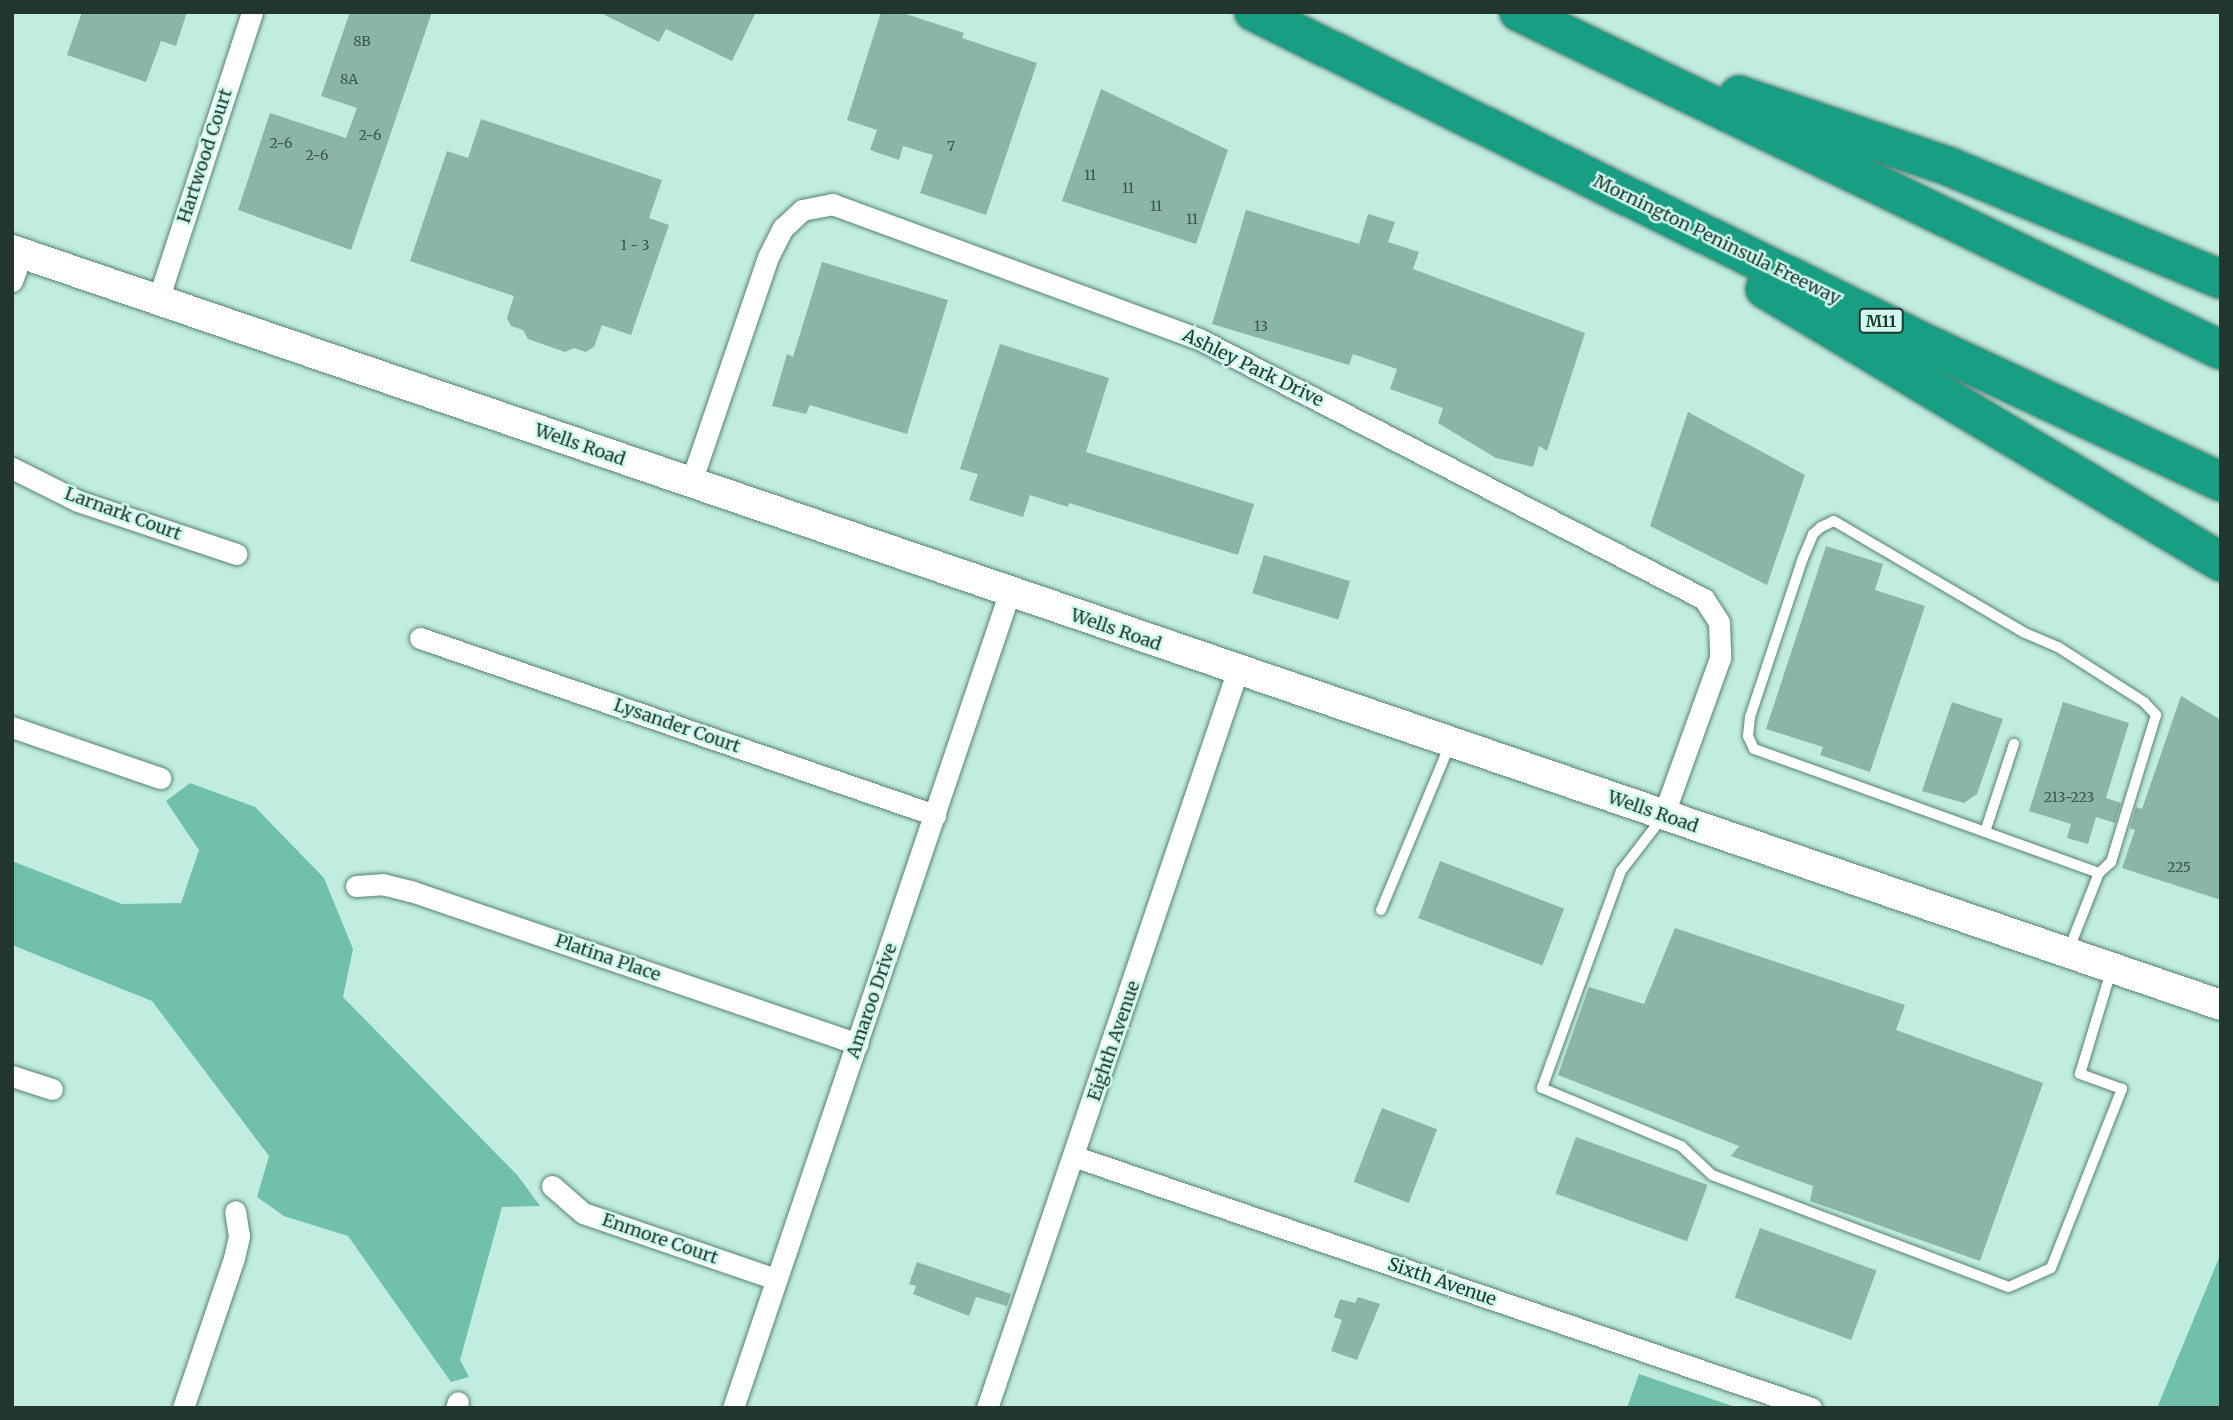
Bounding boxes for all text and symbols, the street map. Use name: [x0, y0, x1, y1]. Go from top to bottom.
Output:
house number: 8B: [353, 33, 371, 49]
house number: 8A: [340, 71, 358, 87]
street label: Hartwood Court: [173, 86, 237, 226]
house number: 2-6: [358, 127, 382, 143]
house number: 2-6: [269, 135, 293, 151]
house number: 7: [947, 138, 955, 154]
house number: 2-6: [305, 147, 329, 163]
house number: 11: [1084, 167, 1096, 183]
street label: Mornington Peninsula Freeway: [1590, 171, 1844, 309]
house number: 11: [1122, 180, 1134, 196]
house number: 11: [1150, 198, 1162, 214]
house number: 11: [1186, 211, 1198, 227]
house number: 1 - 3: [620, 237, 650, 253]
road number: M11: [1858, 308, 1904, 334]
house number: 13: [1254, 318, 1268, 334]
street label: Ashley Park Drive: [1179, 325, 1327, 411]
street label: Wells Road: [532, 419, 628, 471]
street label: Larnark Court: [62, 483, 184, 545]
street label: Wells Road: [1068, 604, 1164, 656]
street label: Lysander Court: [611, 694, 743, 758]
street label: Wells Road: [1605, 786, 1701, 838]
house number: 213-223: [2044, 789, 2094, 805]
house number: 225: [2167, 859, 2191, 875]
street label: Platina Place: [552, 930, 664, 986]
street label: Amaroo Drive: [842, 941, 902, 1061]
street label: Eighth Avenue: [1083, 978, 1145, 1104]
street label: Enmore Court: [599, 1209, 721, 1269]
street label: Sixth Avenue: [1385, 1253, 1499, 1311]

